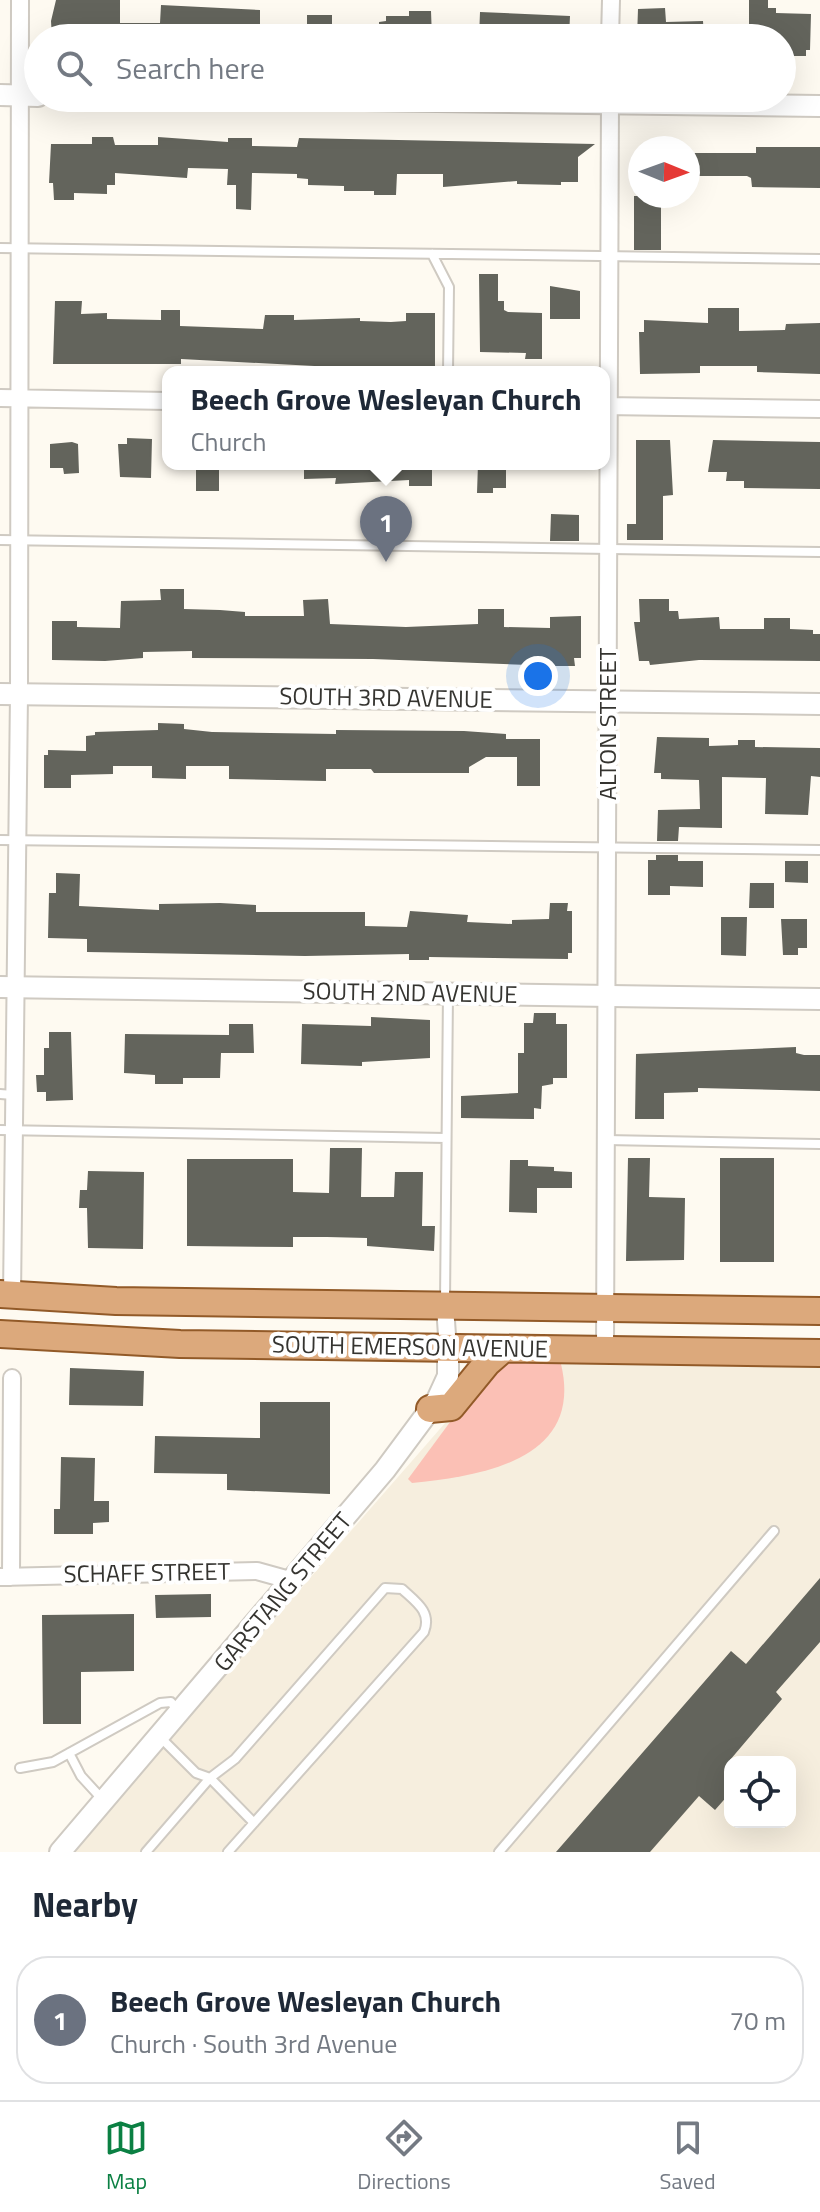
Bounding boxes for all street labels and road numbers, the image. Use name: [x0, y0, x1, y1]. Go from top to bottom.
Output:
street label: ALTON STREET: [589, 647, 625, 800]
street label: SOUTH 3RD AVENUE: [279, 677, 493, 717]
street label: SOUTH 2ND AVENUE: [302, 972, 518, 1012]
street label: SOUTH EMERSON AVENUE: [272, 1326, 548, 1366]
street label: GARSTANG STREET: [205, 1503, 360, 1679]
street label: SCHAFF STREET: [63, 1553, 231, 1591]

